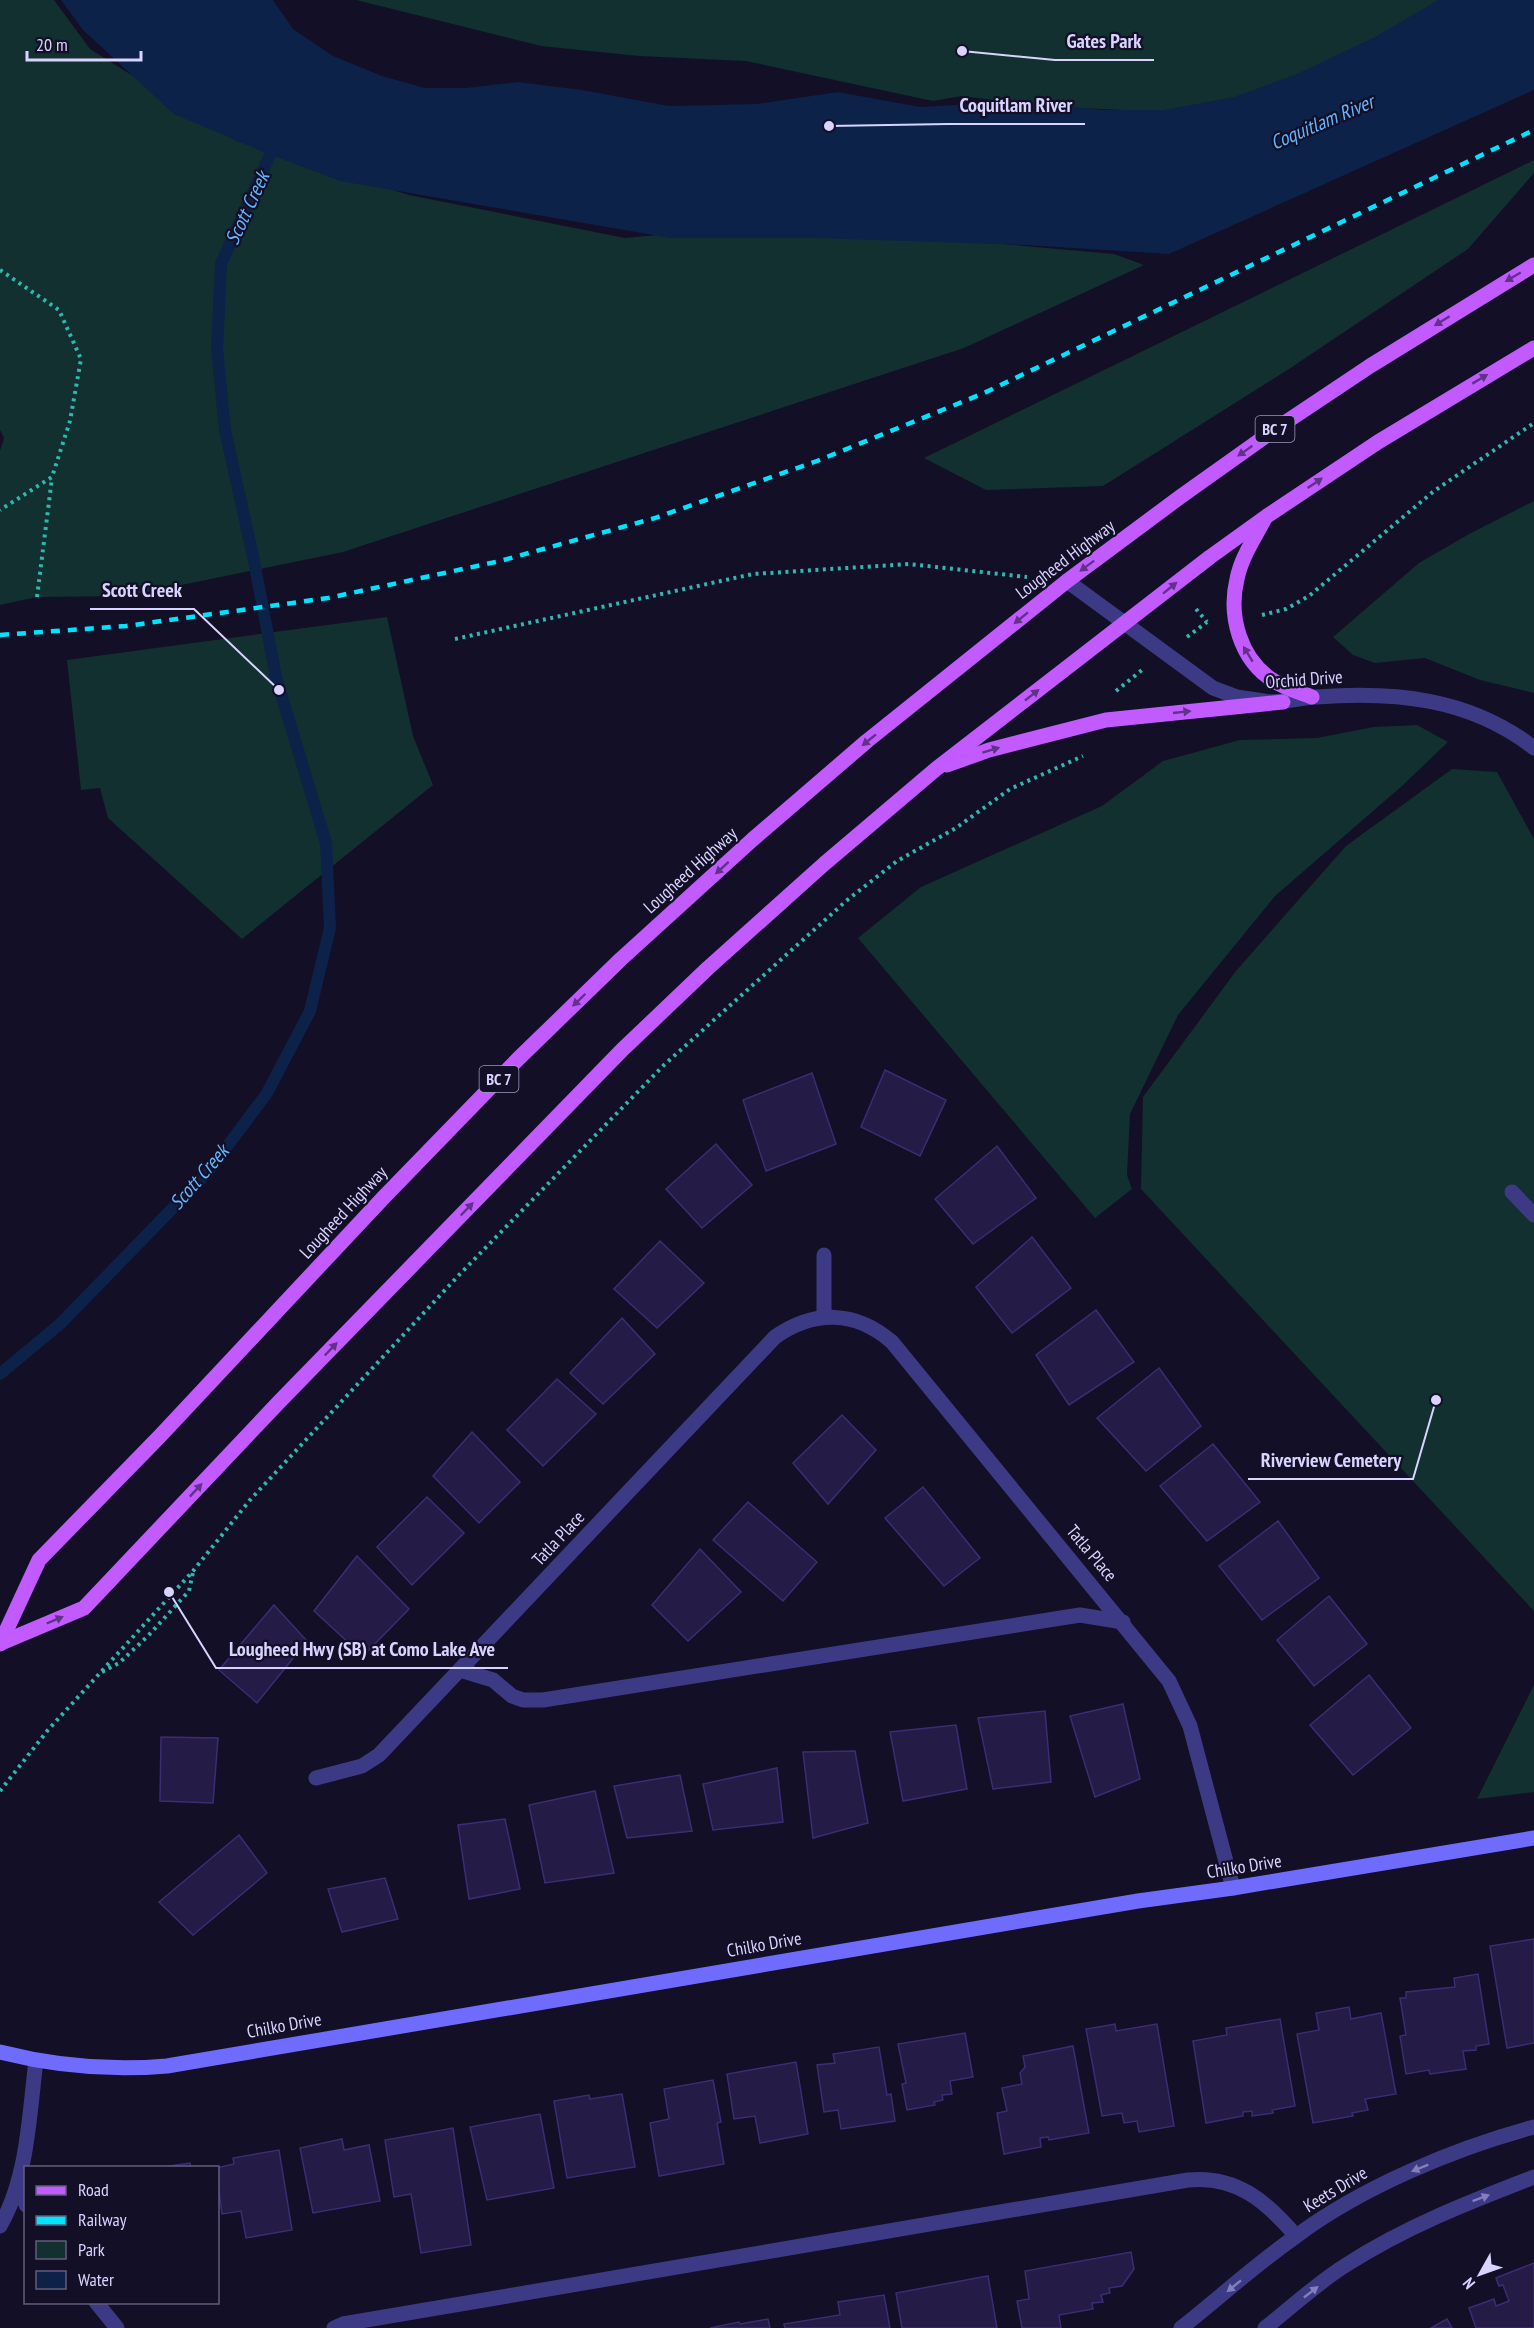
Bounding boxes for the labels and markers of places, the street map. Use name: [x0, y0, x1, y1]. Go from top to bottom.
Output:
callout: Gates Park: [1055, 22, 1154, 60]
callout: Coquitlam River: [948, 86, 1085, 124]
callout: Scott Creek: [90, 571, 194, 609]
callout: Riverview Cemetery: [1248, 1441, 1413, 1479]
callout: Lougheed Hwy (SB) at Como Lake Ave: [216, 1630, 508, 1668]

